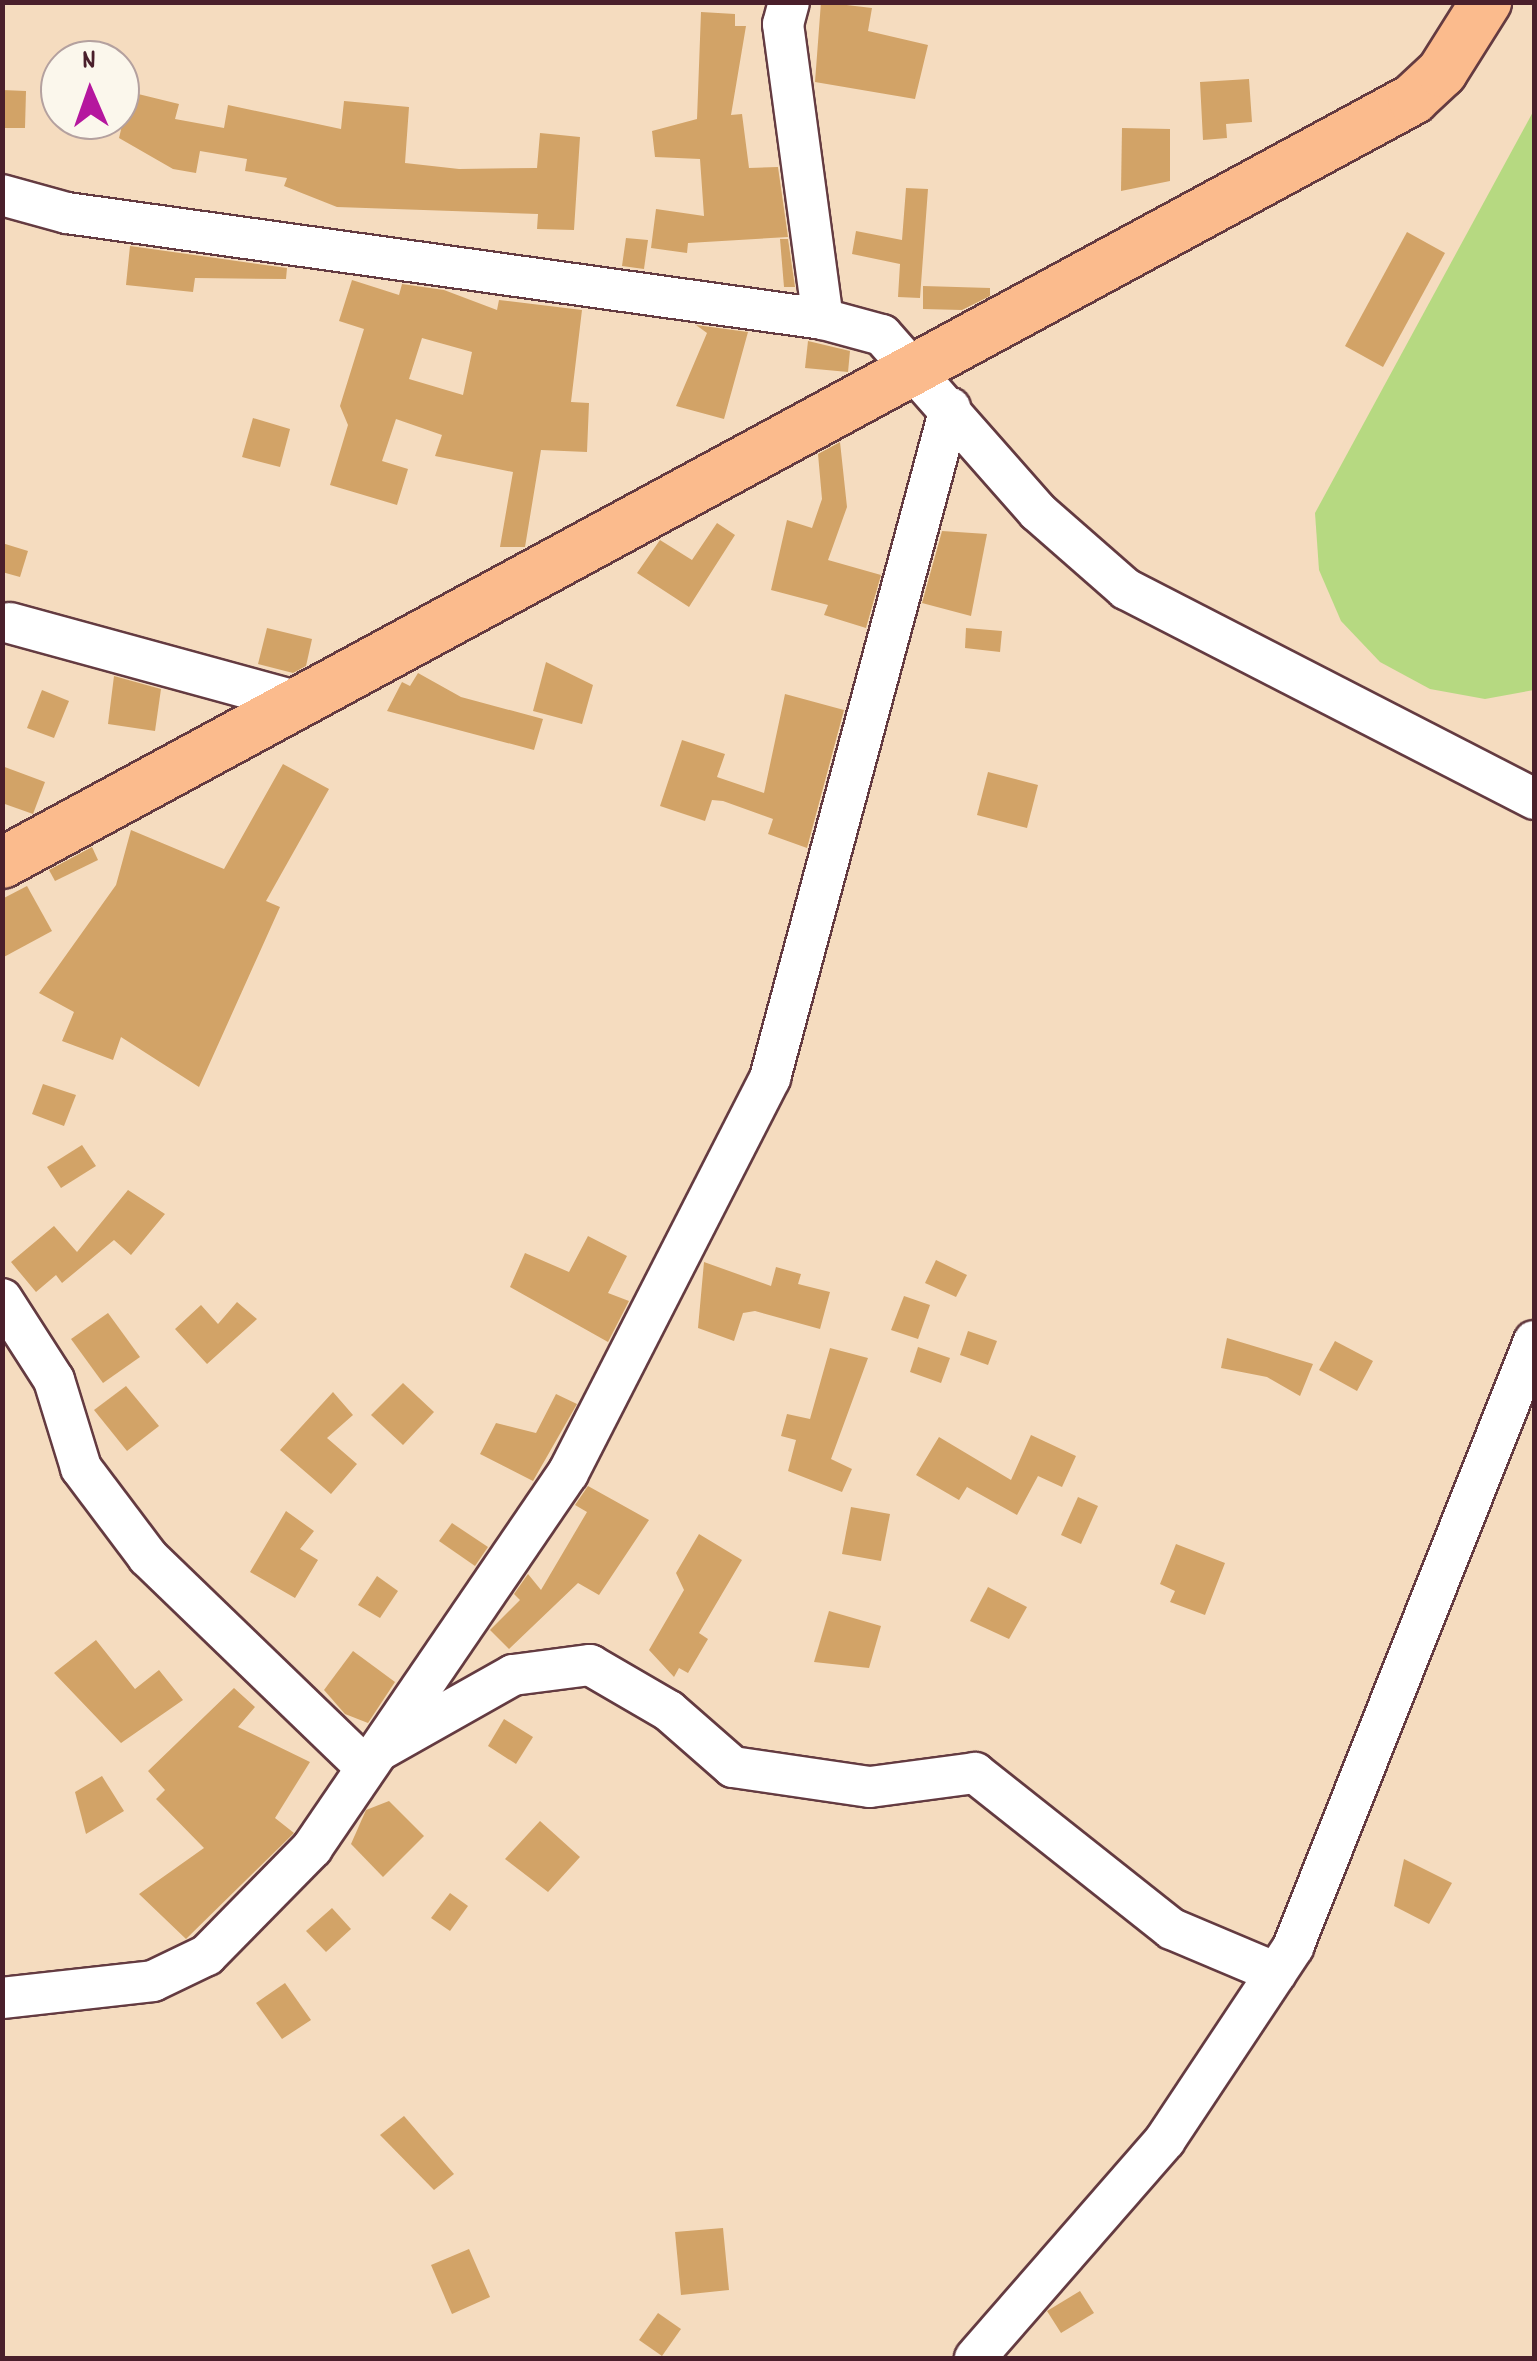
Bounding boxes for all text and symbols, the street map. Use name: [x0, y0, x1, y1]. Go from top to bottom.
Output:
north arrow: [40, 40, 140, 140]
text: N: [81, 42, 97, 82]

